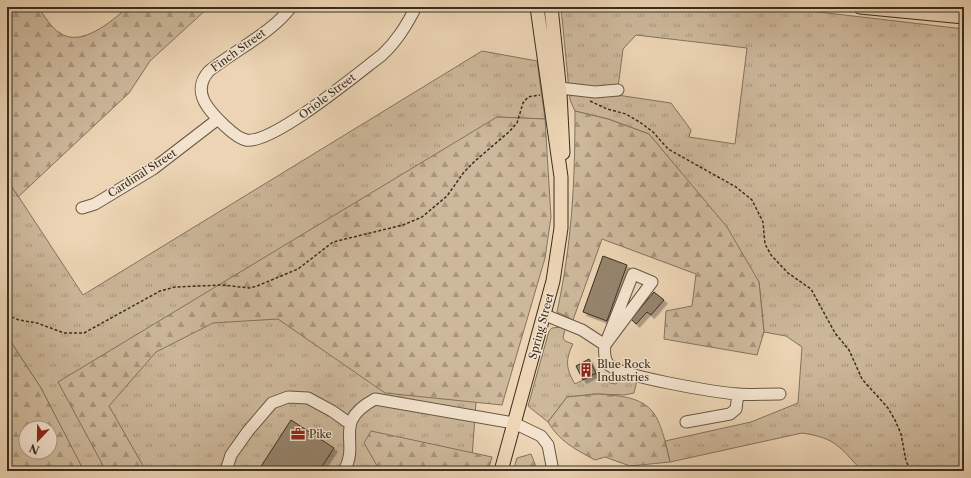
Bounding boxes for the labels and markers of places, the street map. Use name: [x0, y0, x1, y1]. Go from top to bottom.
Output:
place label: Blue Rock Industries: [597, 357, 651, 384]
building icon: Blue Rock Industries: [578, 362, 594, 378]
office icon: Pike: [290, 426, 306, 442]
place label: Pike: [309, 427, 332, 441]

